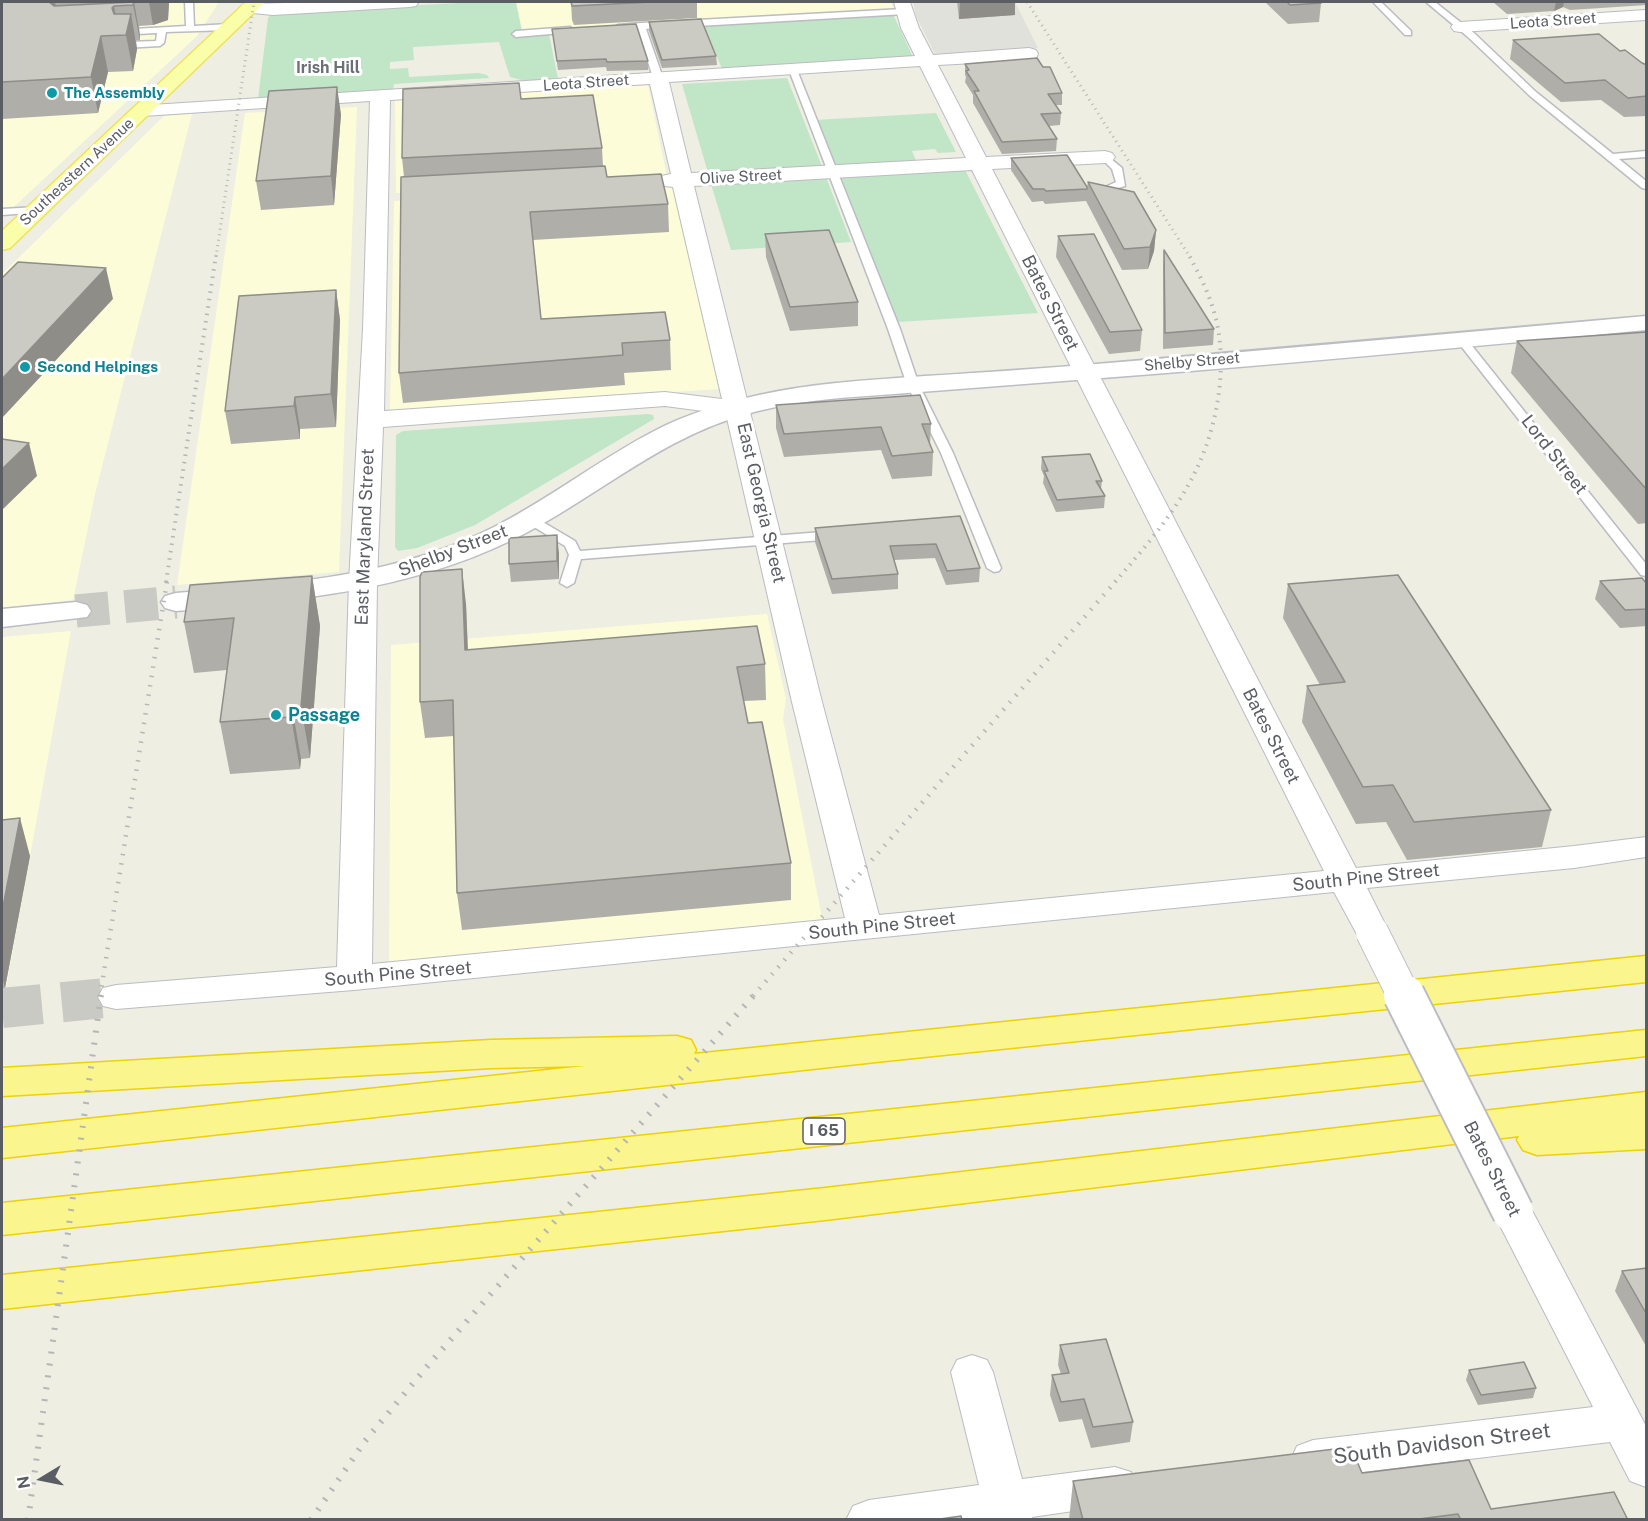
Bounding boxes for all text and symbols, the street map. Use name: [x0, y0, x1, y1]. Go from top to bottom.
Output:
street label: Leota Street: [1509, 9, 1597, 33]
district label: Irish Hill: [296, 58, 360, 78]
street label: Leota Street: [542, 71, 630, 95]
place label: The Assembly: [64, 84, 165, 102]
marker: The Assembly: [45, 86, 59, 100]
street label: Southeastern Avenue: [16, 114, 138, 230]
street label: Olive Street: [699, 166, 783, 188]
street label: Bates Street: [1017, 252, 1083, 354]
street label: Shelby Street: [1143, 349, 1241, 375]
place label: Second Helpings: [37, 358, 158, 376]
marker: Second Helpings: [18, 360, 32, 374]
street label: Lord Street: [1516, 411, 1592, 499]
street label: East Georgia Street: [732, 421, 790, 585]
street label: East Maryland Street: [351, 448, 379, 626]
street label: Shelby Street: [395, 520, 511, 582]
street label: Bates Street: [1238, 685, 1304, 787]
place label: Passage: [288, 704, 360, 726]
marker: Passage: [269, 708, 283, 722]
street label: South Pine Street: [1291, 860, 1441, 896]
street label: South Pine Street: [807, 908, 957, 944]
street label: South Pine Street: [323, 957, 473, 991]
road number: I 65: [803, 1118, 845, 1144]
street label: Bates Street: [1459, 1118, 1525, 1220]
street label: South Davidson Street: [1332, 1418, 1552, 1470]
north arrow: [12, 1449, 72, 1509]
text: N: [13, 1474, 34, 1490]

